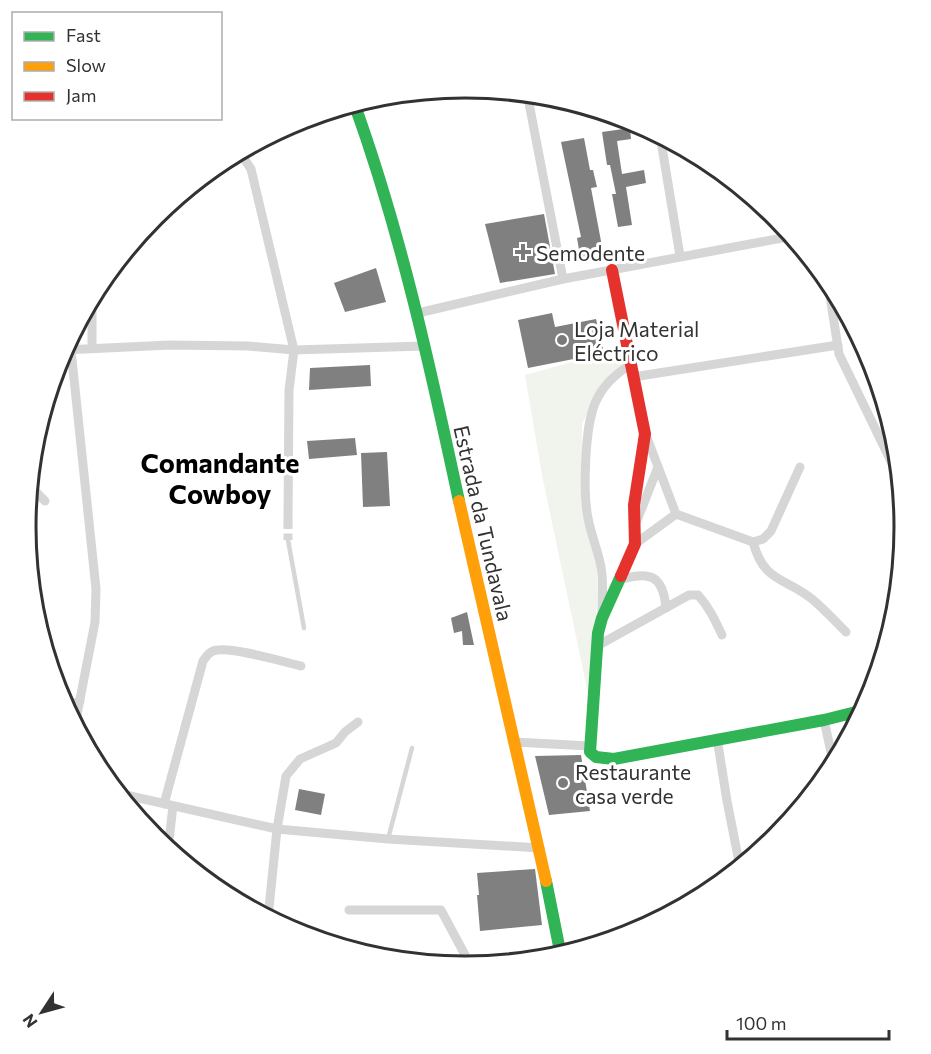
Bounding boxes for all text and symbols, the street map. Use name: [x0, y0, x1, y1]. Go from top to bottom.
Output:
legend: [12, 12, 222, 120]
text: Fast: [66, 24, 101, 46]
text: Slow: [66, 54, 106, 76]
text: Jam: [66, 84, 96, 106]
place label: Semodente: [536, 240, 645, 265]
marker: Semodente: [514, 243, 532, 261]
place label: Loja Material Eléctrico: [574, 316, 699, 365]
marker: Loja Material Eléctrico: [555, 333, 569, 347]
street label: Estrada da Tundavala: [449, 423, 519, 623]
district label: Comandante Cowboy: [140, 446, 300, 510]
place label: Restaurante casa verde: [575, 759, 691, 808]
marker: Restaurante casa verde: [556, 776, 570, 790]
north arrow: [12, 982, 72, 1042]
scale bar: [727, 1003, 889, 1041]
text: N: [18, 1011, 41, 1032]
text: 100 m: [736, 1012, 786, 1034]

